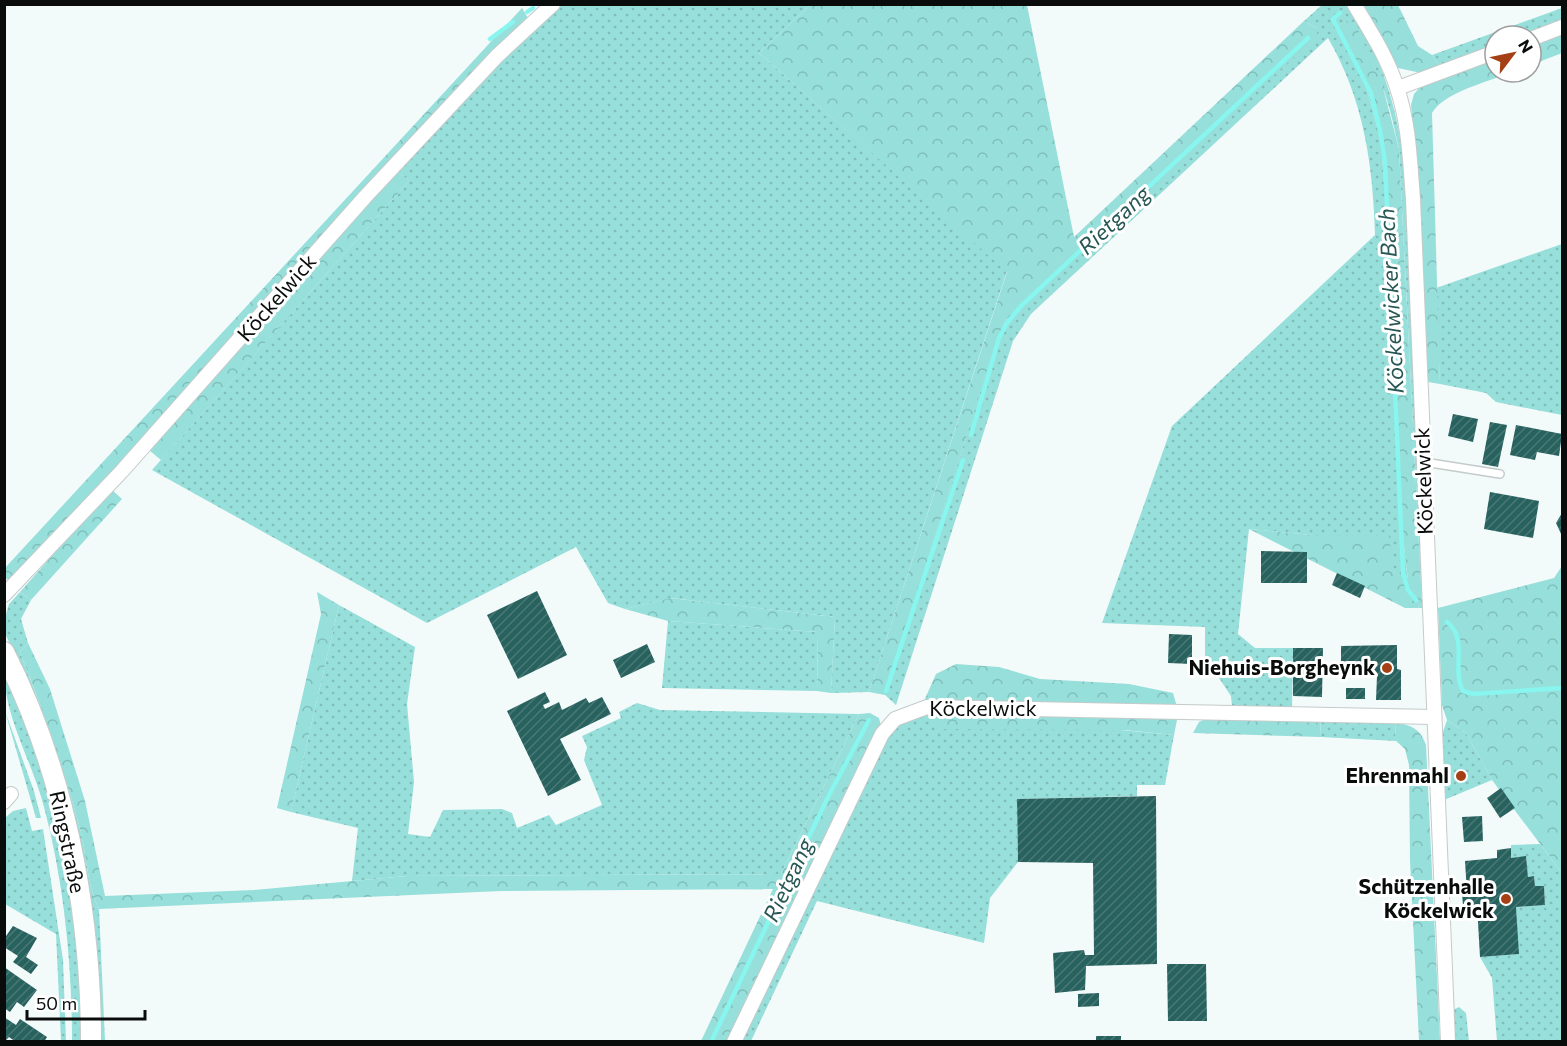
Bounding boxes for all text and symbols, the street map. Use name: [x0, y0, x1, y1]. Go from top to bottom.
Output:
north arrow: [1483, 24, 1543, 84]
text: N: [1515, 36, 1537, 56]
water label: Rietgang: [1072, 179, 1156, 260]
water label: Köckelwicker Bach: [1372, 208, 1409, 394]
street label: Köckelwick: [231, 248, 321, 346]
street label: Köckelwick: [1408, 427, 1437, 535]
place label: Niehuis-Borgheynk: [1188, 654, 1375, 679]
marker: Niehuis-Borgheynk: [1380, 661, 1394, 675]
street label: Köckelwick: [929, 695, 1037, 720]
place label: Ehrenmahl: [1345, 762, 1449, 787]
marker: Ehrenmahl: [1454, 769, 1468, 783]
street label: Ringstraße: [45, 788, 92, 895]
water label: Rietgang: [757, 833, 819, 926]
place label: Schützenhalle Köckelwick: [1359, 873, 1494, 922]
marker: Schützenhalle Köckelwick: [1499, 892, 1513, 906]
scale bar: [27, 983, 146, 1021]
text: 50 m: [36, 992, 77, 1014]

